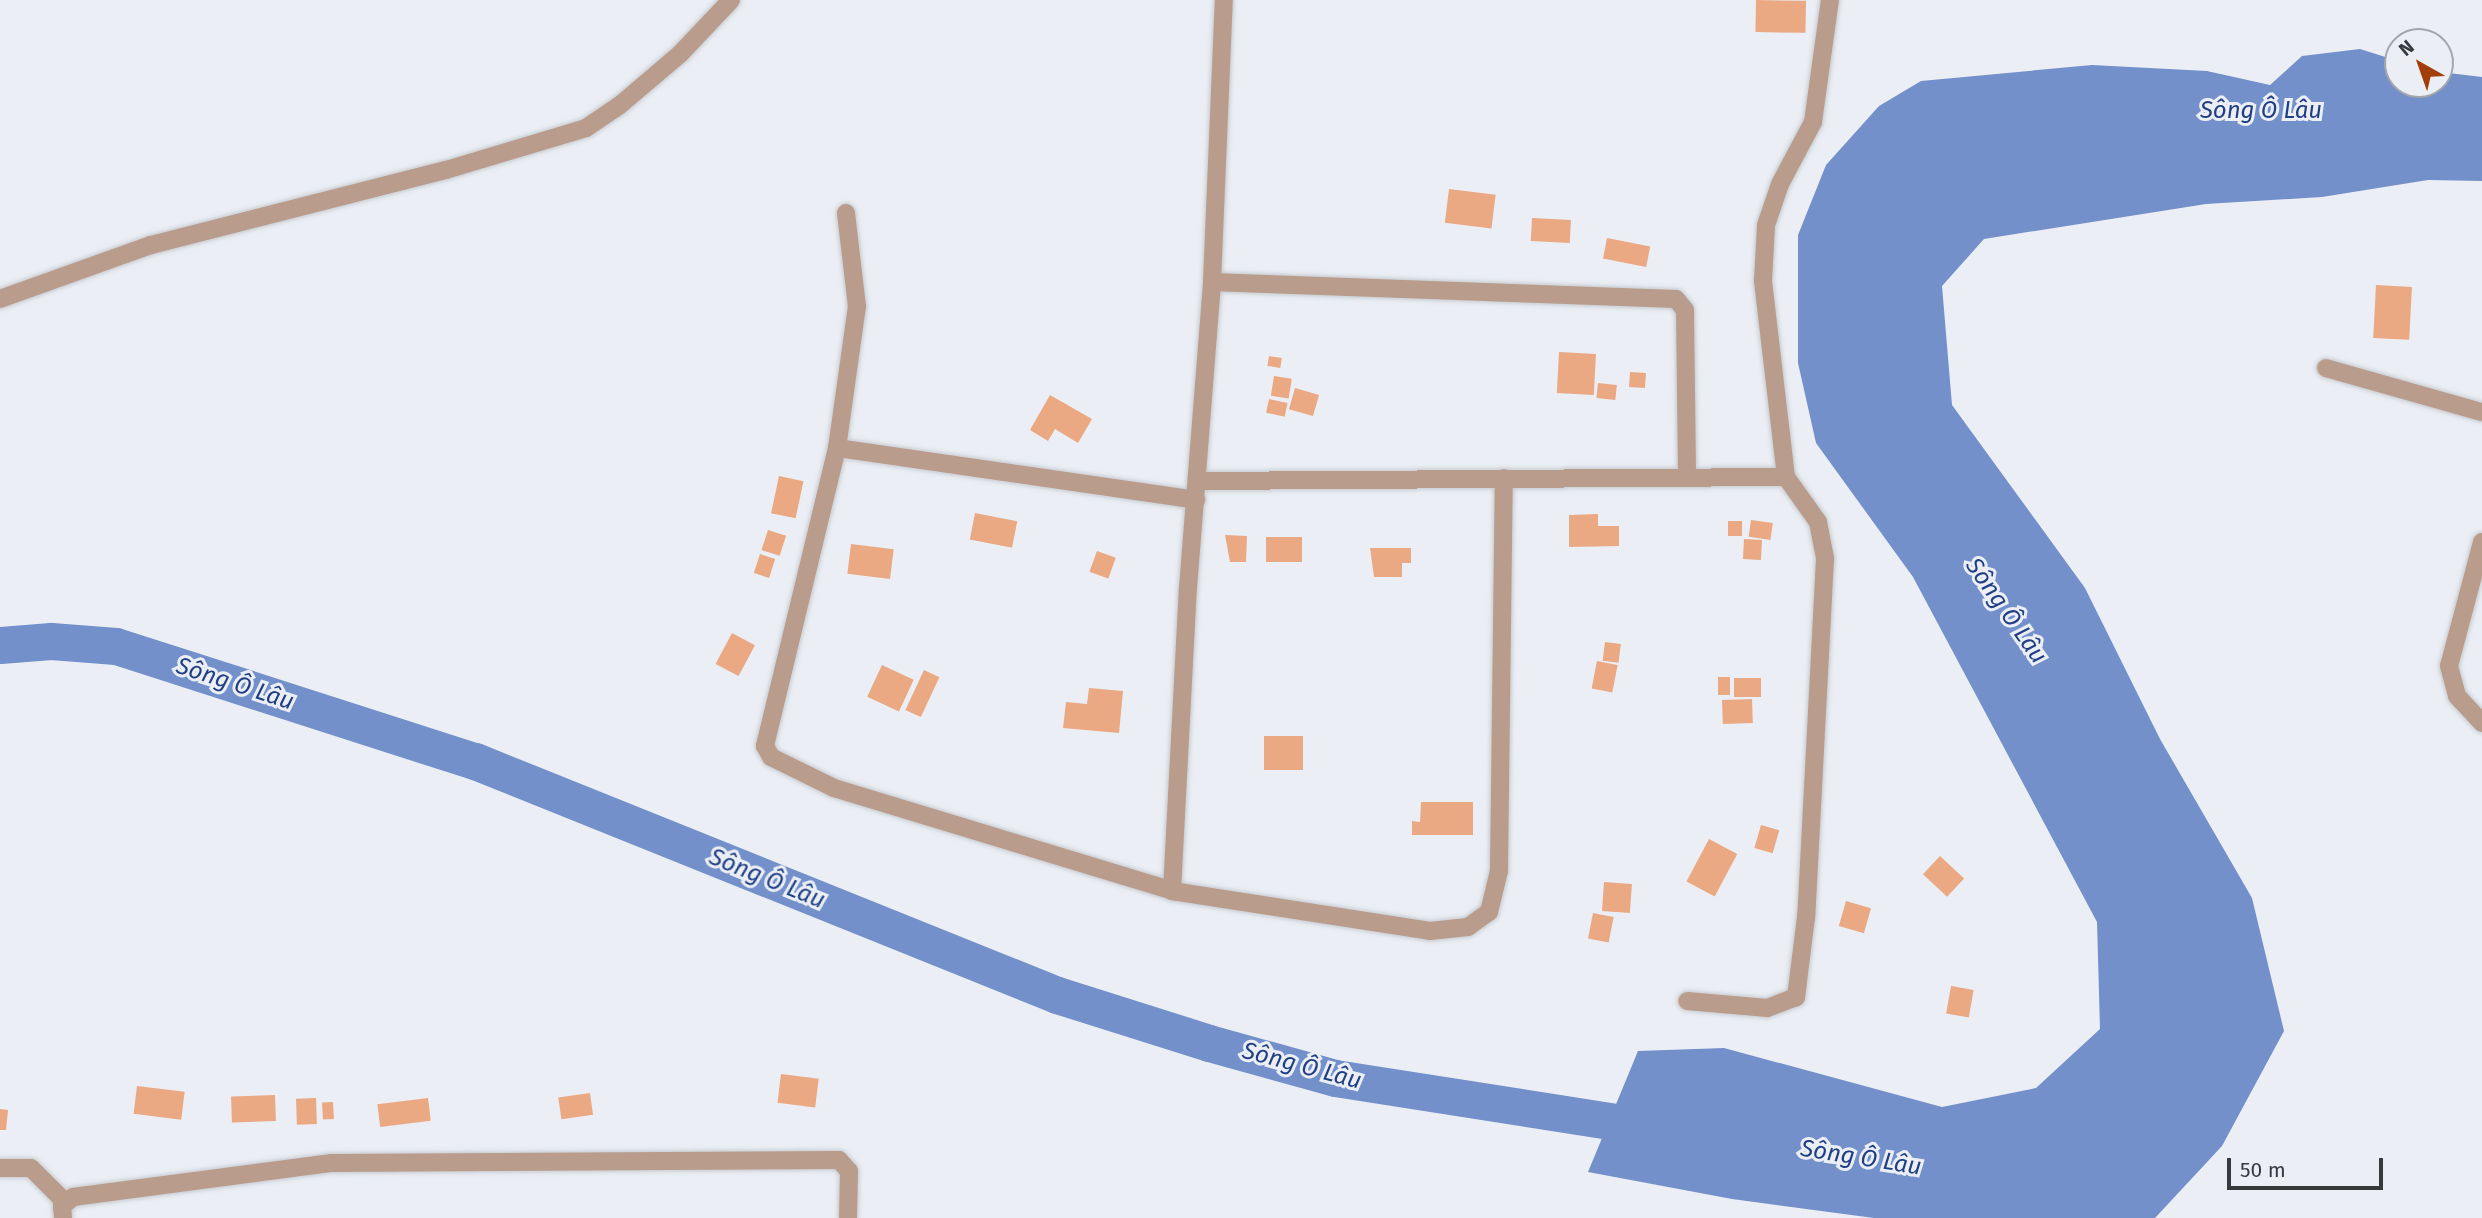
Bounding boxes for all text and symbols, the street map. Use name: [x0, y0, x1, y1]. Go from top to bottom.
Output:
north arrow: [2384, 28, 2454, 98]
text: N: [2394, 35, 2419, 61]
water label: Sông Ô Lâu: [2200, 97, 2322, 125]
water label: Sông Ô Lâu: [1959, 553, 2053, 669]
water label: Sông Ô Lâu: [172, 651, 298, 717]
water label: Sông Ô Lâu: [705, 843, 829, 915]
water label: Sông Ô Lâu: [1239, 1036, 1365, 1096]
water label: Sông Ô Lâu: [1798, 1134, 1924, 1182]
scale bar: [2230, 1144, 2386, 1188]
text: 50 m: [2240, 1157, 2286, 1183]

